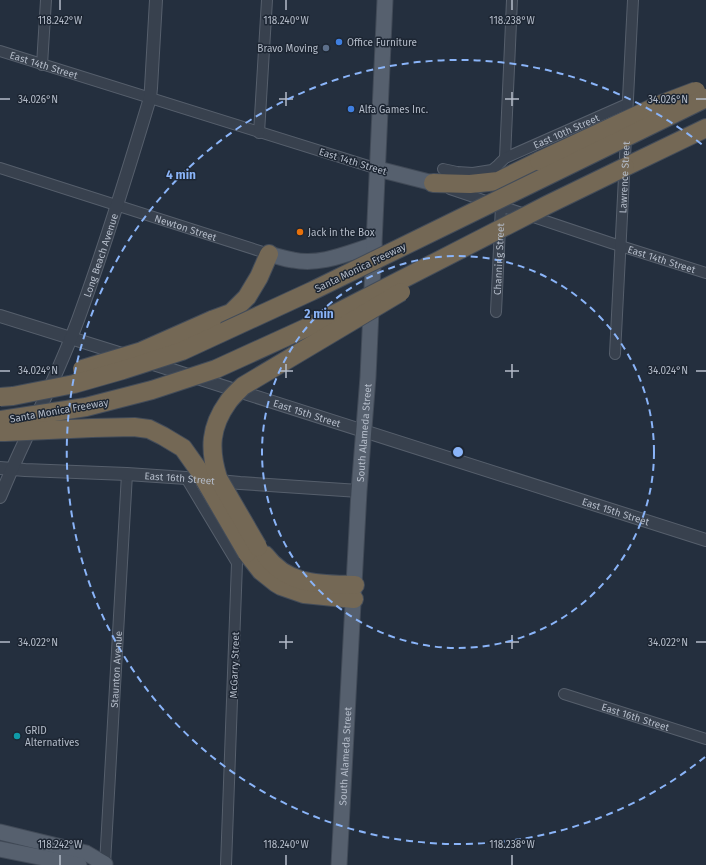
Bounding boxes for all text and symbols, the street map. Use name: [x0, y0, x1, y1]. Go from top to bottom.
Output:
text: 118.242°W: [38, 15, 83, 27]
text: 118.240°W: [263, 15, 309, 27]
text: 118.238°W: [489, 15, 535, 27]
marker: Office Furniture: [334, 37, 344, 47]
place label: Office Furniture: [347, 37, 417, 49]
place label: Bravo Moving: [257, 43, 319, 55]
marker: Bravo Moving: [321, 43, 331, 53]
street label: East 14th Street: [8, 49, 79, 82]
text: 34.026°N: [18, 94, 58, 106]
text: 34.026°N: [648, 94, 688, 106]
marker: Alfa Games Inc.: [346, 104, 356, 114]
place label: Alfa Games Inc.: [359, 104, 428, 116]
street label: East 10th Street: [532, 112, 602, 152]
street label: Lawrence Street: [617, 141, 633, 214]
street label: East 14th Street: [317, 146, 388, 178]
text: 4 min: [166, 168, 196, 182]
street label: Long Beach Avenue: [82, 212, 121, 299]
street label: Newton Street: [153, 213, 218, 244]
street label: Channing Street: [492, 222, 507, 296]
marker: Jack in the Box: [295, 227, 305, 237]
place label: Jack in the Box: [308, 227, 375, 239]
street label: Santa Monica Freeway: [313, 241, 408, 295]
street label: East 14th Street: [626, 244, 697, 276]
text: 2 min: [304, 307, 334, 321]
text: 34.024°N: [18, 365, 58, 377]
text: 34.024°N: [648, 365, 688, 377]
street label: South Alameda Street: [355, 383, 374, 482]
street label: Santa Monica Freeway: [9, 396, 109, 426]
street label: East 15th Street: [272, 398, 342, 430]
centre of rings: [451, 445, 465, 459]
street label: East 16th Street: [144, 470, 216, 488]
street label: East 15th Street: [580, 496, 651, 529]
street label: Staunton Avenue: [109, 630, 125, 708]
street label: McGarry Street: [228, 631, 242, 699]
text: 34.022°N: [18, 637, 58, 649]
text: 34.022°N: [648, 637, 688, 649]
street label: East 16th Street: [600, 701, 671, 734]
street label: South Alameda Street: [337, 706, 354, 806]
place label: GRID Alternatives: [25, 725, 79, 749]
marker: GRID Alternatives: [12, 731, 22, 741]
text: 118.242°W: [38, 839, 83, 851]
text: 118.240°W: [263, 839, 309, 851]
text: 118.238°W: [489, 839, 535, 851]

